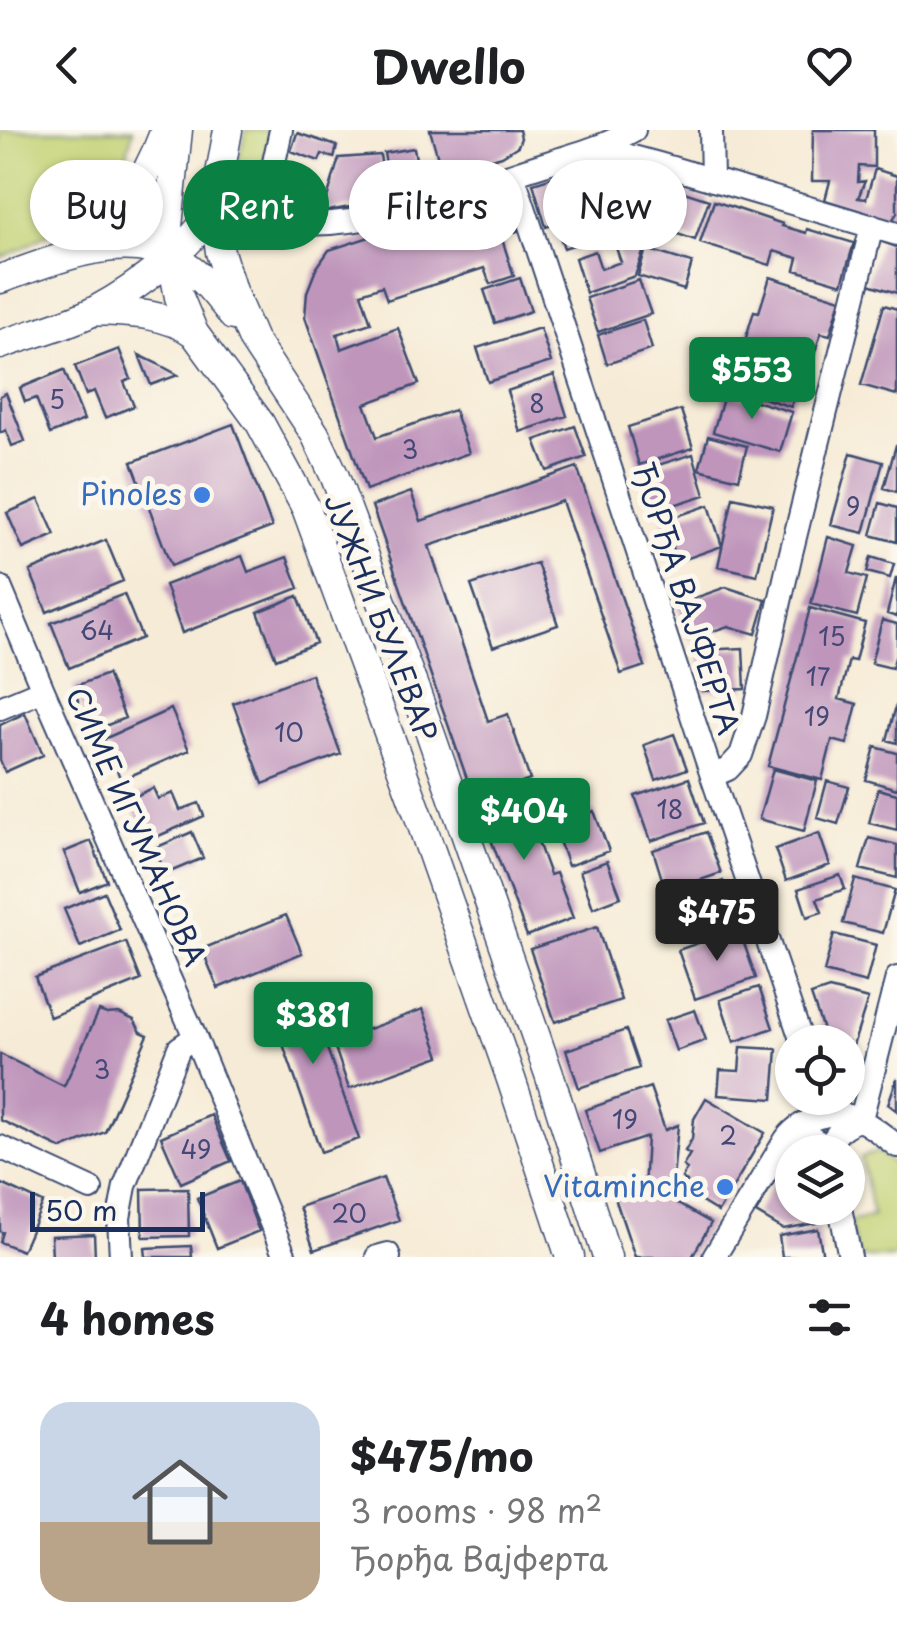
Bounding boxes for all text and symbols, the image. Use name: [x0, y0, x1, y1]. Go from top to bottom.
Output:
text: Dwello: [372, 31, 525, 99]
icon: back: [40, 38, 95, 93]
icon: heart: [802, 38, 857, 93]
chip: Buy: [30, 160, 163, 250]
chip: Rent: [183, 160, 329, 250]
chip: Filters: [349, 160, 523, 250]
chip: New: [543, 160, 687, 250]
pin: $553: [693, 337, 811, 422]
text: $553: [711, 345, 793, 393]
house number: 5: [49, 380, 65, 418]
house number: 8: [529, 384, 545, 422]
house number: 3: [402, 430, 418, 468]
street label: ЂОРЂА ВАЈФЕРТА: [622, 456, 753, 740]
place label: Pinoles: [80, 470, 182, 515]
marker: Pinoles: [191, 484, 213, 506]
street label: ЈУЖНИ БУЛЕВАР: [314, 487, 450, 748]
house number: 9: [846, 487, 860, 525]
house number: 64: [80, 611, 114, 649]
house number: 15: [818, 617, 846, 655]
house number: 17: [806, 657, 830, 695]
street label: СИМЕ ИГУМАНОВА: [56, 679, 219, 973]
house number: 19: [804, 697, 830, 735]
house number: 10: [274, 713, 304, 751]
pin: $404: [465, 778, 583, 863]
text: $404: [480, 786, 568, 834]
house number: 18: [657, 790, 683, 828]
pin: $475: [658, 879, 776, 964]
text: $475: [677, 887, 757, 935]
pin: $381: [254, 982, 372, 1067]
text: $381: [276, 990, 350, 1038]
map controls: [775, 1025, 865, 1225]
button: locate: [775, 1025, 865, 1115]
house number: 3: [94, 1050, 110, 1088]
house number: 19: [612, 1100, 638, 1138]
house number: 2: [719, 1116, 737, 1154]
house number: 49: [181, 1130, 211, 1168]
button: layers: [775, 1135, 865, 1225]
place label: Vitaminche: [543, 1162, 705, 1207]
marker: Vitaminche: [714, 1176, 736, 1198]
scale bar: [30, 1187, 205, 1232]
text: 50 m: [45, 1188, 118, 1231]
house number: 20: [331, 1194, 367, 1232]
text: 4 homes: [40, 1286, 215, 1349]
icon: filters: [802, 1290, 857, 1345]
text: $475/mo: [350, 1423, 534, 1486]
icon: home: [120, 1442, 240, 1562]
text: 3 rooms · 98 m²: [350, 1486, 602, 1534]
text: Ђорђа Вајферта: [350, 1534, 608, 1582]

